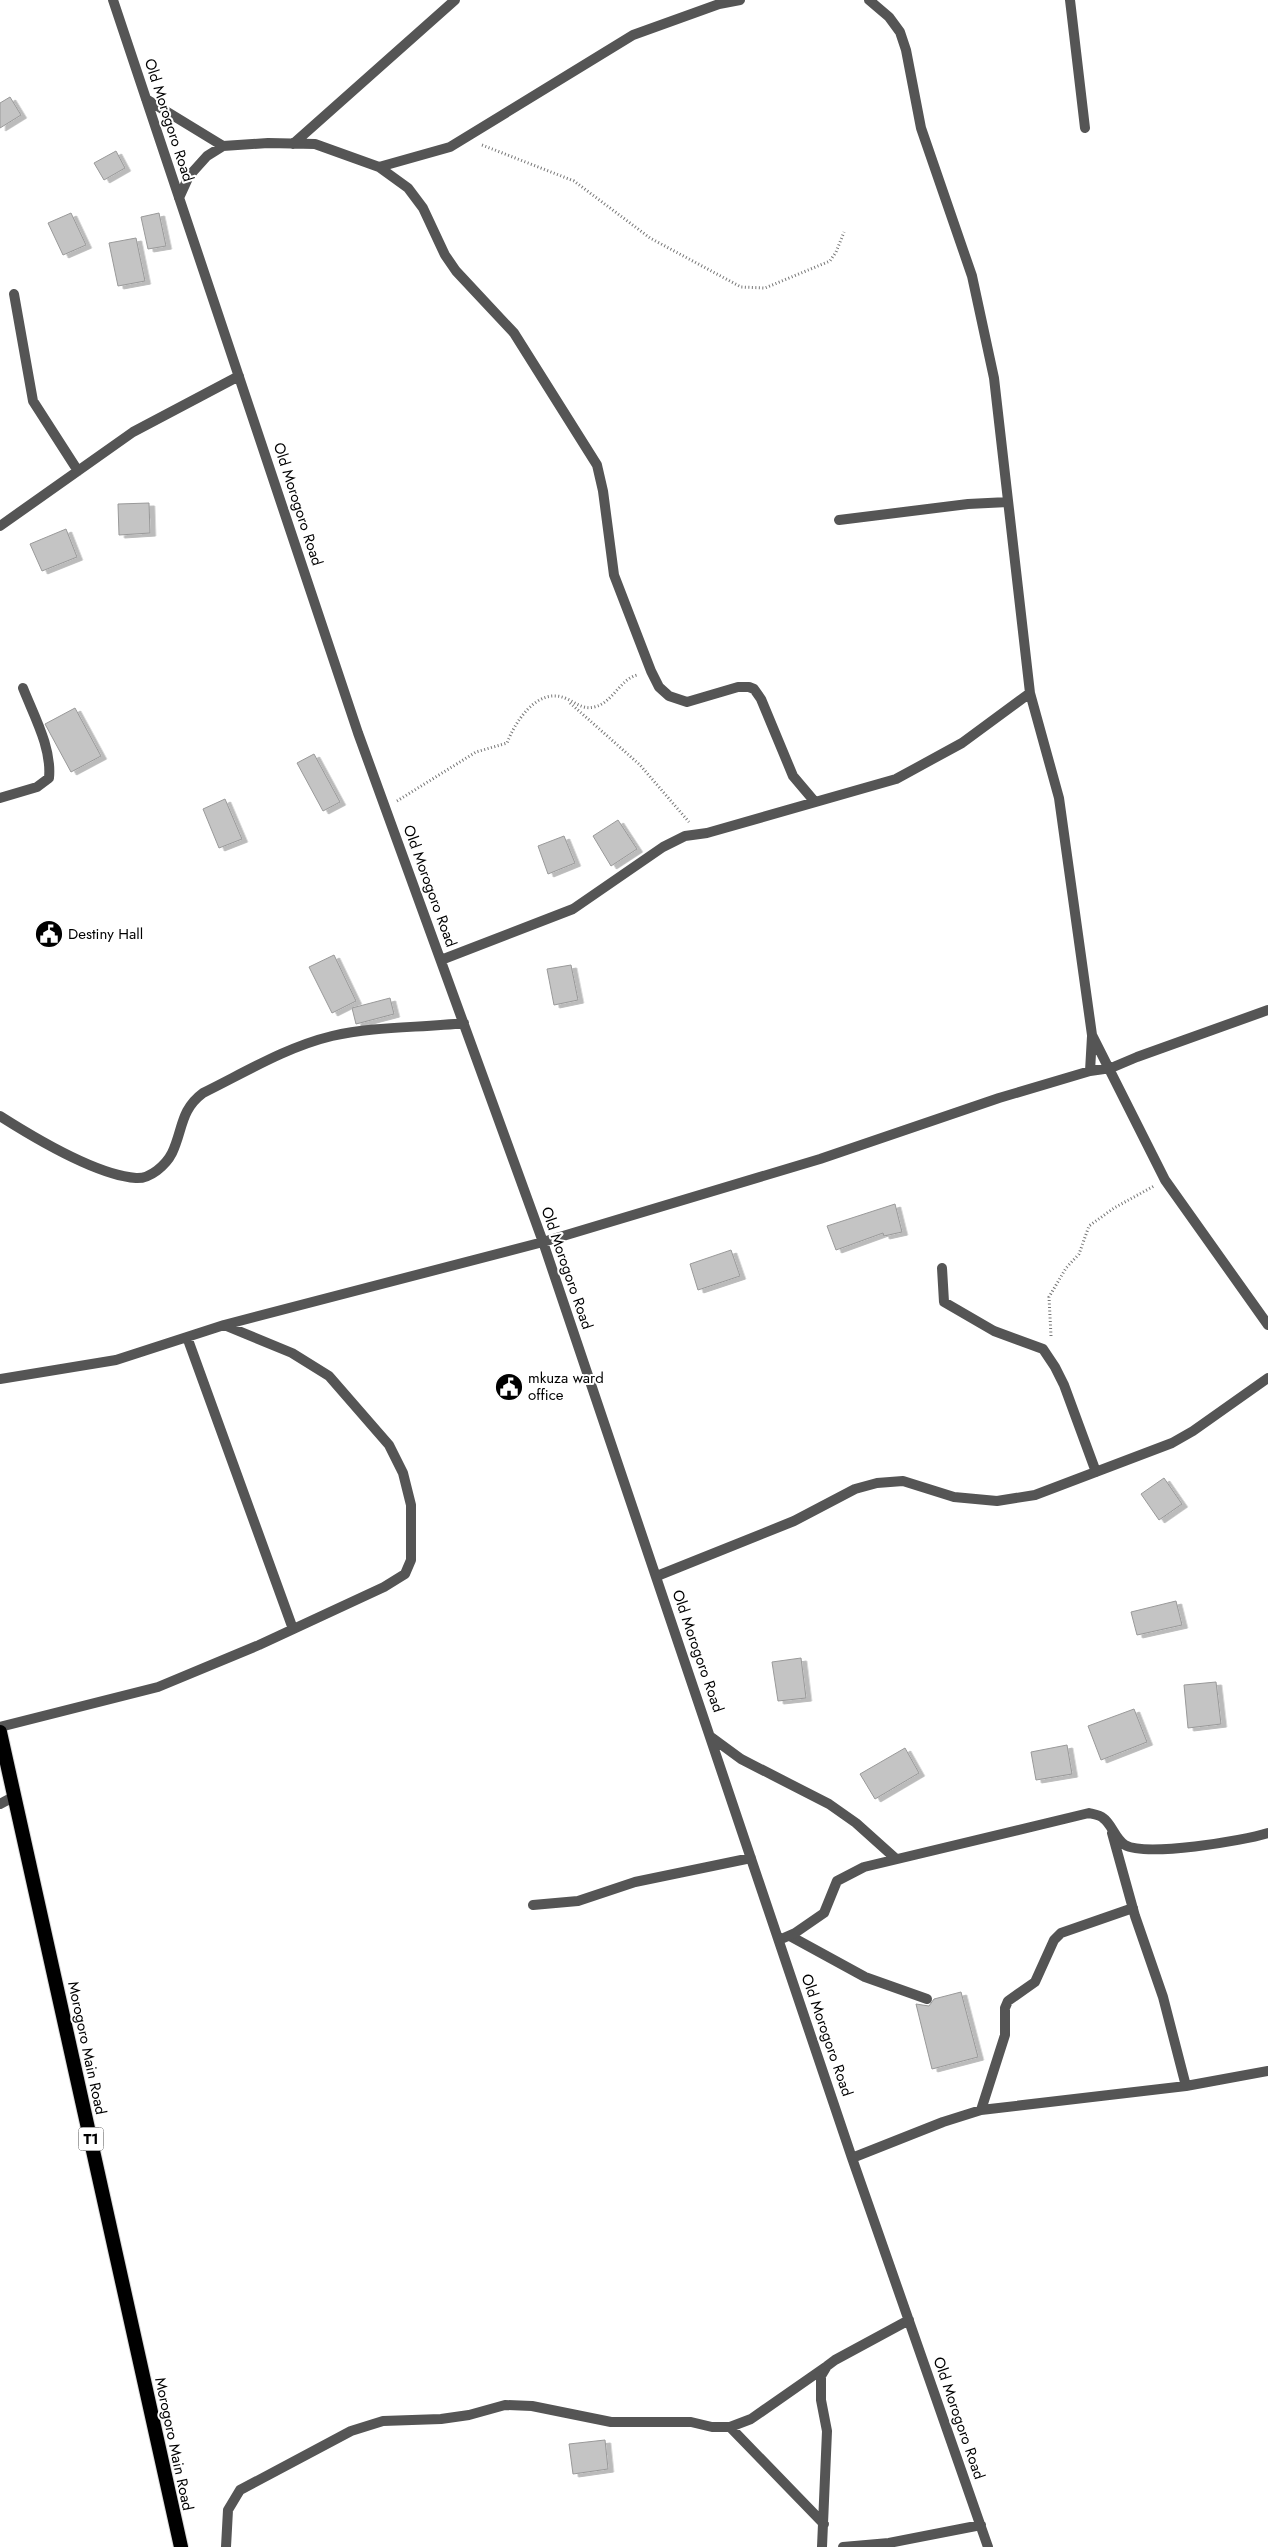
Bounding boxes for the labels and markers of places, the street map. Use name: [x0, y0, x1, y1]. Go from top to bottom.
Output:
public building icon: Destiny Hall: [34, 919, 64, 949]
place label: Destiny Hall: [68, 923, 143, 945]
place label: mkuza ward office: [528, 1367, 604, 1406]
public building icon: mkuza ward office: [494, 1372, 524, 1402]

